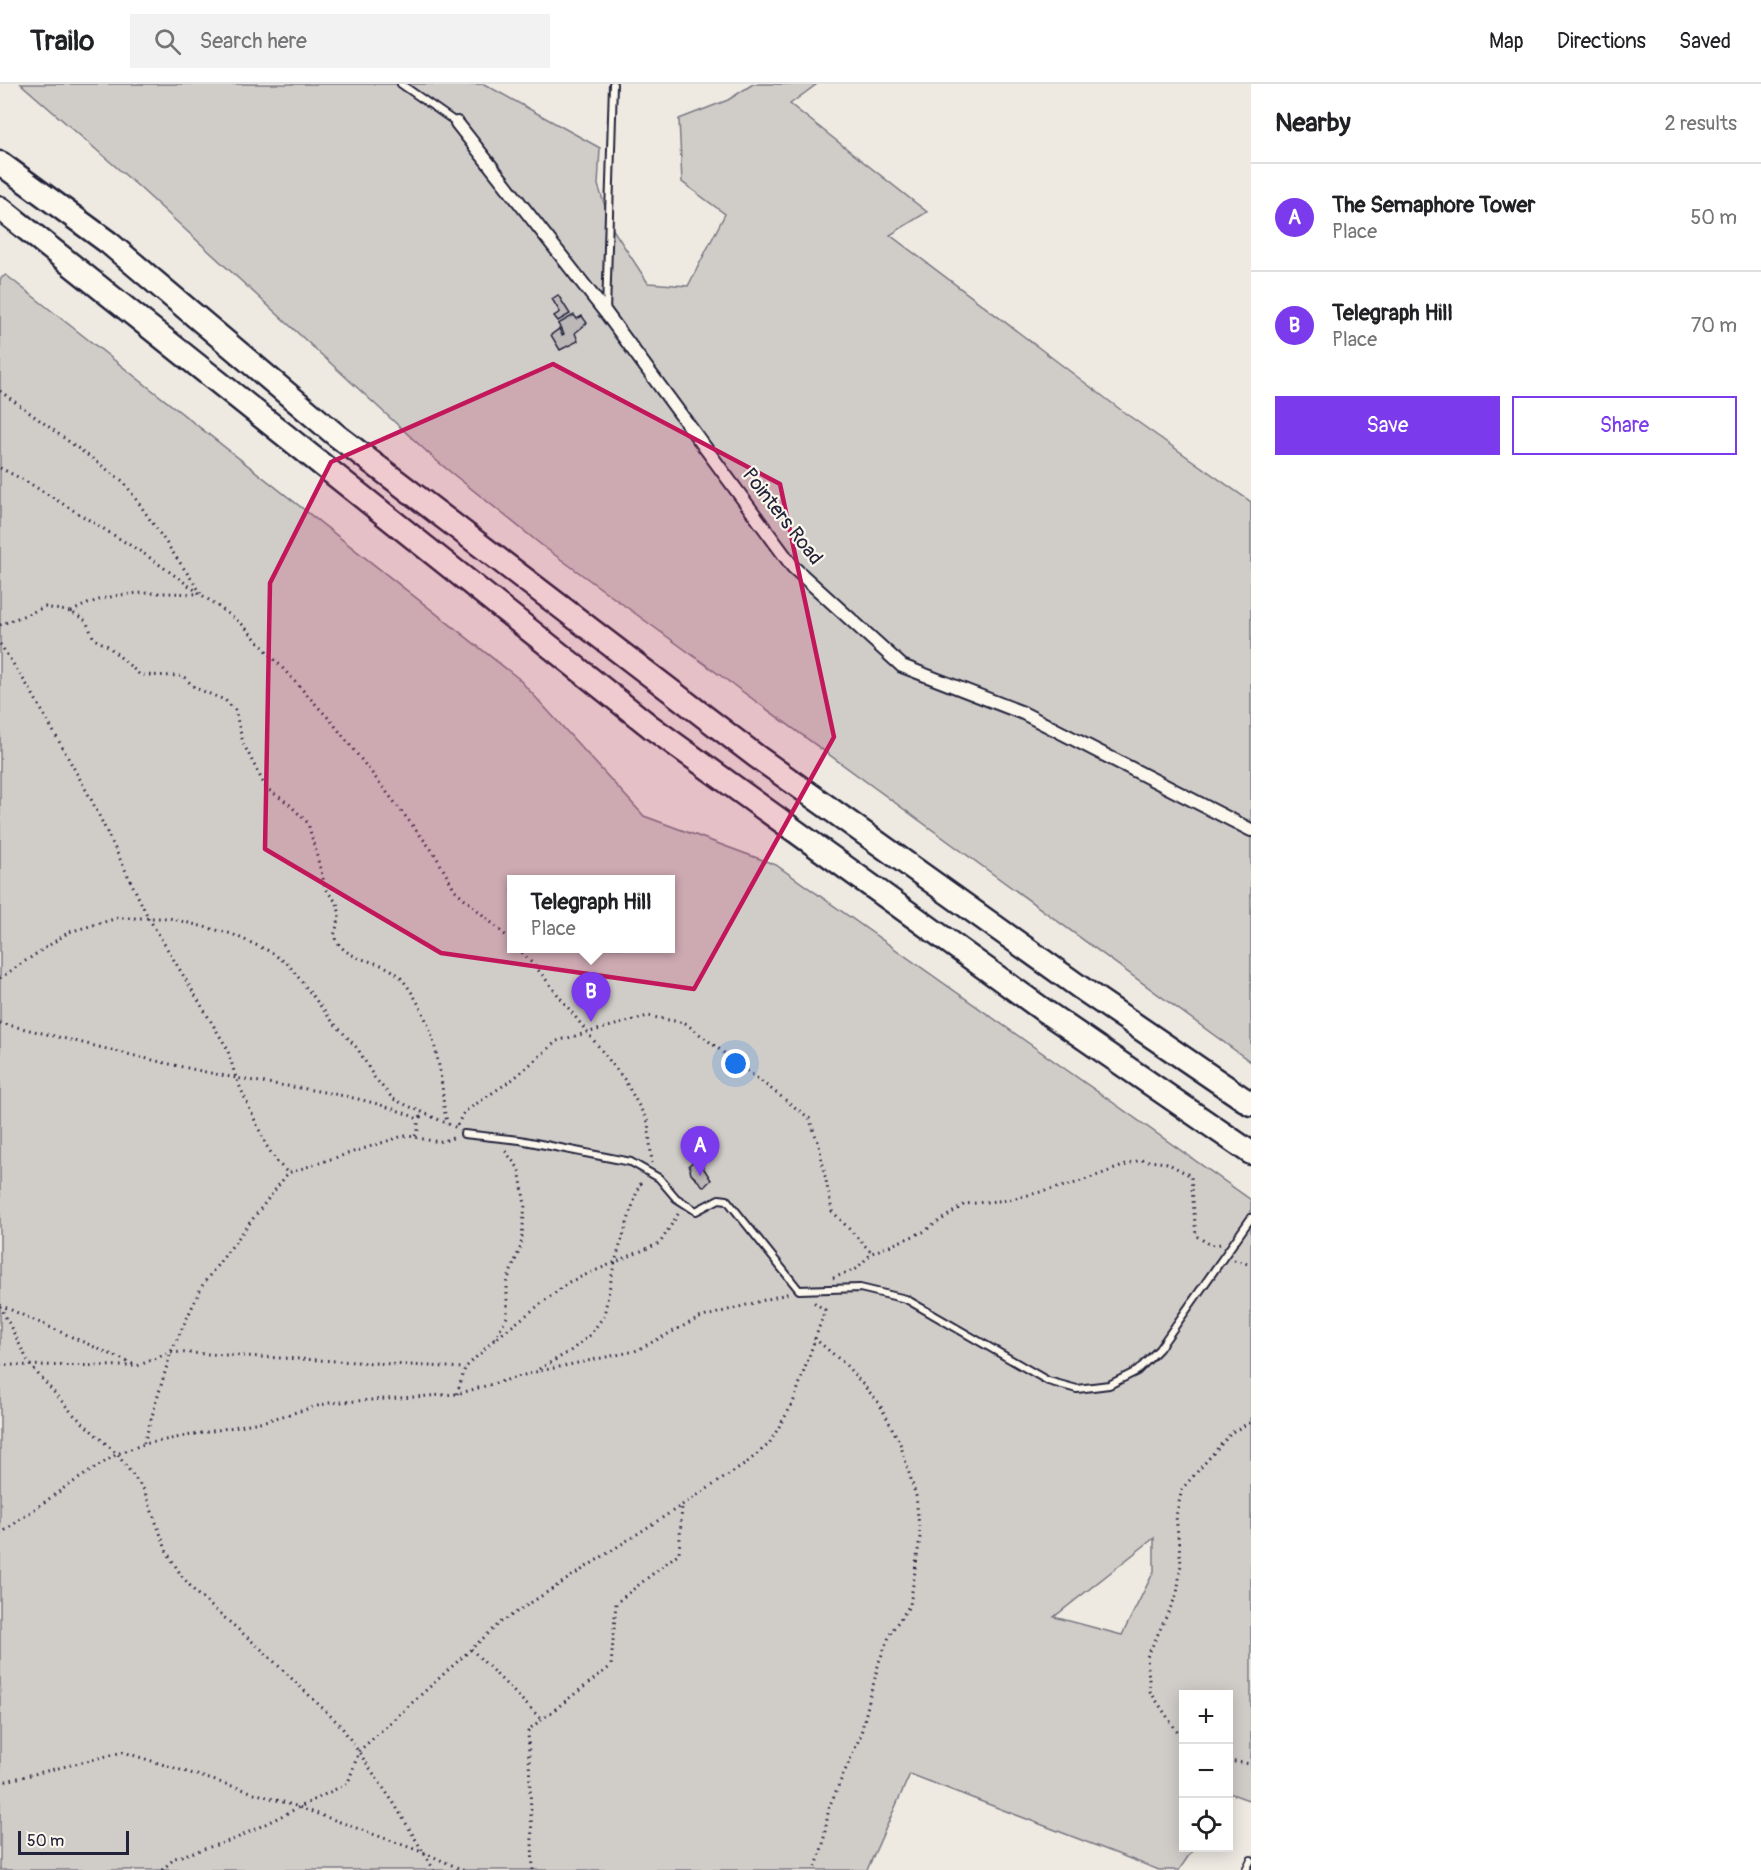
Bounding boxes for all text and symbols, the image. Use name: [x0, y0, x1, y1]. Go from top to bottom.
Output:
search box: [130, 14, 550, 68]
text: Trailo: [30, 24, 94, 59]
icon: search: [151, 25, 184, 58]
text: Search here: [199, 27, 307, 55]
text: Map: [1489, 28, 1524, 55]
text: Directions: [1557, 28, 1646, 55]
text: Saved: [1679, 28, 1731, 55]
text: Nearby: [1275, 107, 1351, 139]
text: 2 results: [1665, 111, 1737, 136]
text: The Semaphore Tower: [1332, 191, 1535, 219]
text: A: [1288, 205, 1301, 230]
text: 50 m: [1690, 205, 1737, 230]
text: Place: [1332, 219, 1377, 244]
text: Telegraph Hill: [1332, 299, 1453, 327]
text: B: [1289, 313, 1300, 338]
text: 70 m: [1691, 313, 1737, 338]
text: Place: [1332, 327, 1377, 352]
button: Save: [1275, 396, 1500, 455]
button: Share: [1512, 396, 1737, 455]
street label: Pointers Road: [737, 463, 828, 570]
popup: [507, 875, 675, 953]
text: Telegraph Hill: [531, 888, 651, 916]
text: Place: [531, 916, 576, 941]
pin: B: [572, 972, 610, 1022]
your location: [721, 1049, 750, 1078]
pin: A: [680, 1126, 720, 1176]
map controls: [1179, 1690, 1233, 1852]
button: +: [1179, 1690, 1233, 1744]
button: −: [1179, 1744, 1233, 1798]
button: locate: [1179, 1798, 1233, 1852]
scale bar: [18, 1828, 129, 1856]
text: 50 m: [27, 1831, 64, 1851]

